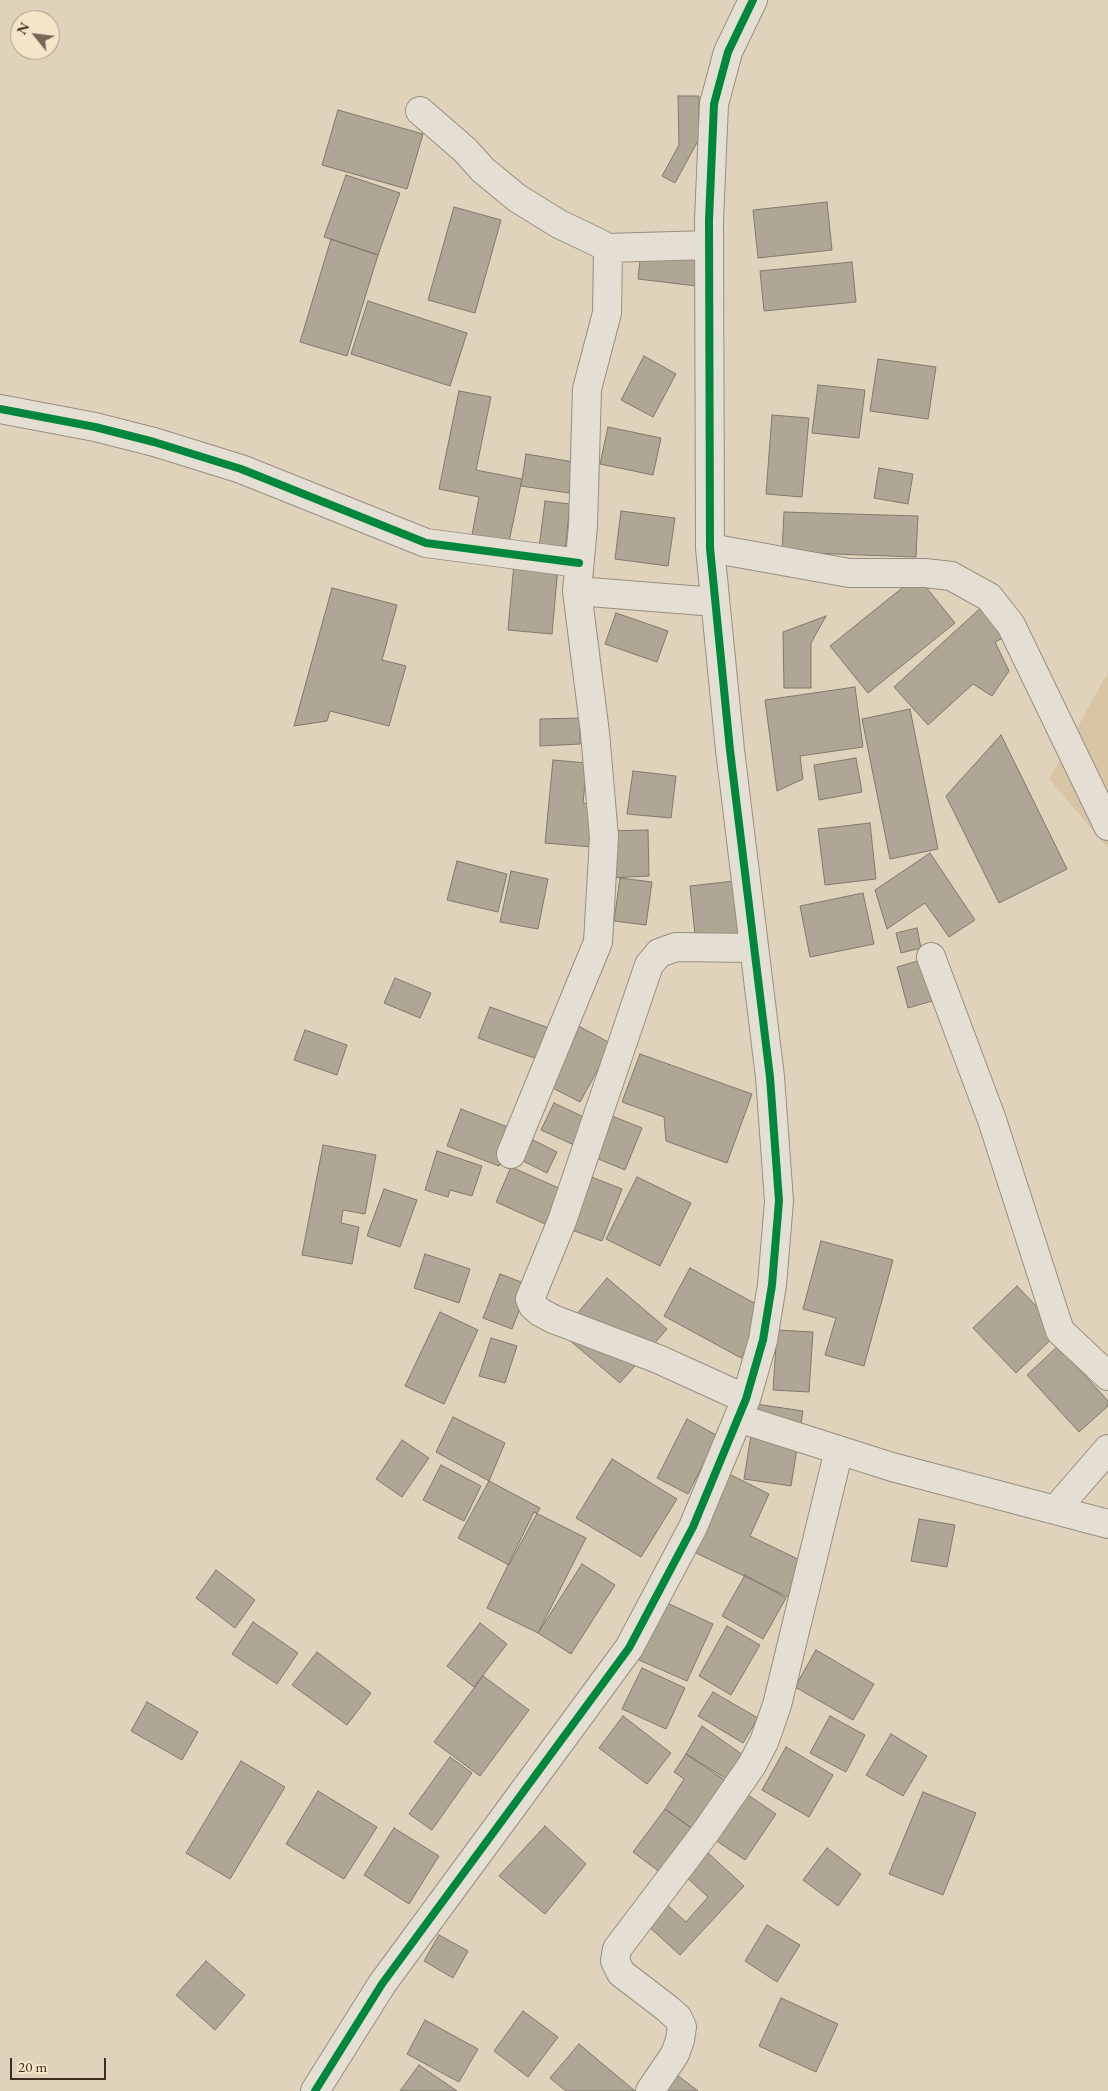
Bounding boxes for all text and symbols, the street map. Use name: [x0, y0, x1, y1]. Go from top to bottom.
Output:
north arrow: [10, 10, 60, 60]
text: N: [12, 19, 33, 38]
scale bar: [12, 2048, 109, 2080]
text: 20 m: [18, 2057, 47, 2076]

